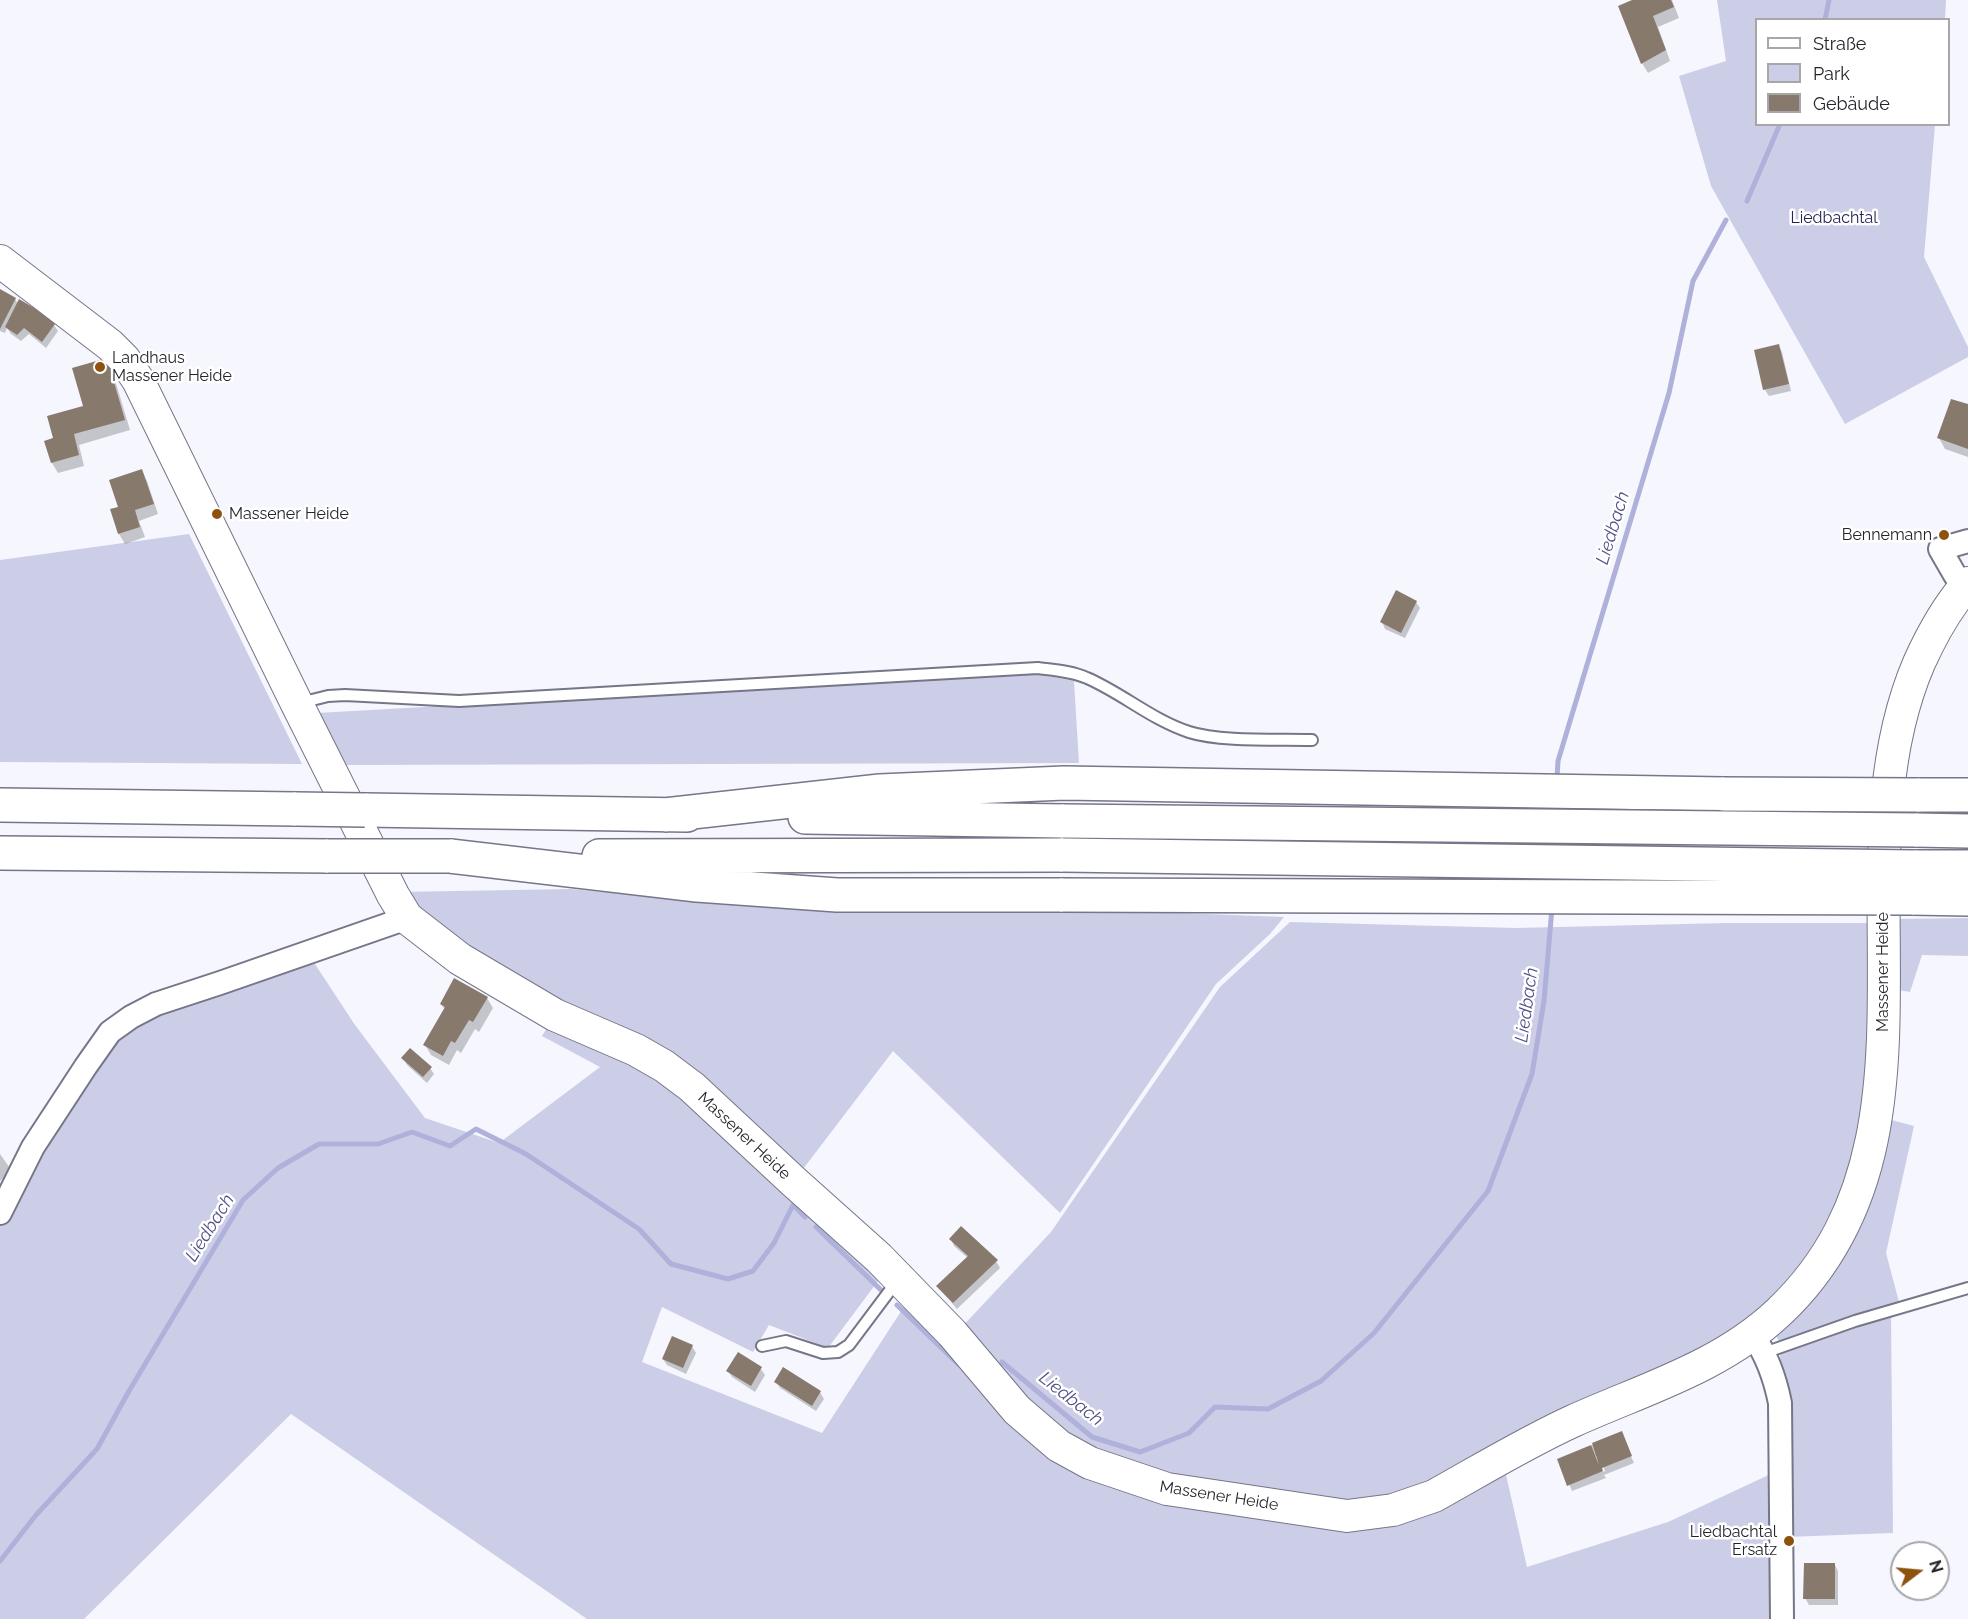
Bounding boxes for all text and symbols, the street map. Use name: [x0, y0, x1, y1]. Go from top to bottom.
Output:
legend: [1755, 18, 1950, 126]
text: Straße: [1813, 33, 1866, 54]
text: Park: [1813, 63, 1850, 84]
text: Gebäude: [1813, 93, 1890, 114]
park label: Liedbachtal: [1790, 208, 1878, 228]
place label: Landhaus Massener Heide: [112, 348, 232, 386]
marker: Landhaus Massener Heide: [93, 360, 107, 374]
water label: Liedbach: [1592, 489, 1634, 567]
place label: Massener Heide: [229, 504, 349, 524]
marker: Massener Heide: [210, 507, 224, 521]
place label: Bennemann: [1842, 525, 1932, 545]
marker: Bennemann: [1937, 528, 1951, 542]
street label: Massener Heide: [1873, 912, 1893, 1032]
water label: Liedbach: [1511, 966, 1543, 1044]
street label: Massener Heide: [694, 1088, 794, 1184]
water label: Liedbach: [181, 1190, 239, 1266]
water label: Liedbach: [1035, 1367, 1107, 1431]
street label: Massener Heide: [1158, 1477, 1280, 1515]
place label: Liedbachtal Ersatz: [1690, 1522, 1777, 1560]
marker: Liedbachtal Ersatz: [1782, 1534, 1796, 1548]
north arrow: [1890, 1541, 1950, 1601]
text: N: [1925, 1558, 1947, 1575]

